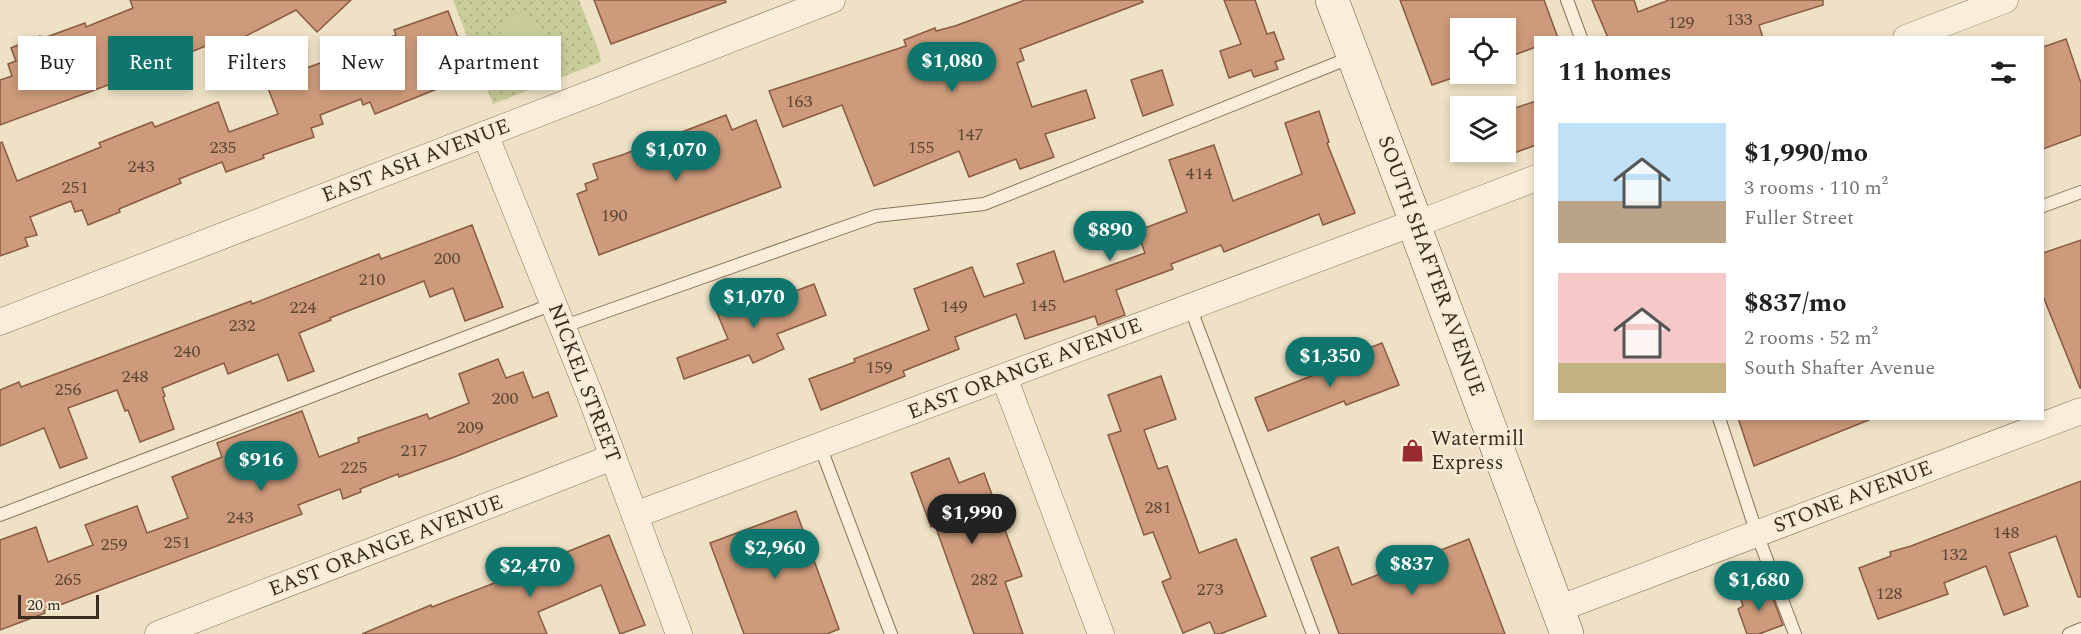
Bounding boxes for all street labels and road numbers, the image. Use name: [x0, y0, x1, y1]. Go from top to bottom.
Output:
street label: EAST ASH AVENUE: [317, 110, 515, 212]
street label: SOUTH SHAFTER AVENUE: [1369, 131, 1493, 401]
street label: NICKEL STREET: [539, 299, 629, 467]
street label: EAST ORANGE AVENUE: [903, 309, 1147, 429]
street label: STONE AVENUE: [1769, 452, 1937, 542]
street label: EAST ORANGE AVENUE: [264, 486, 508, 606]

